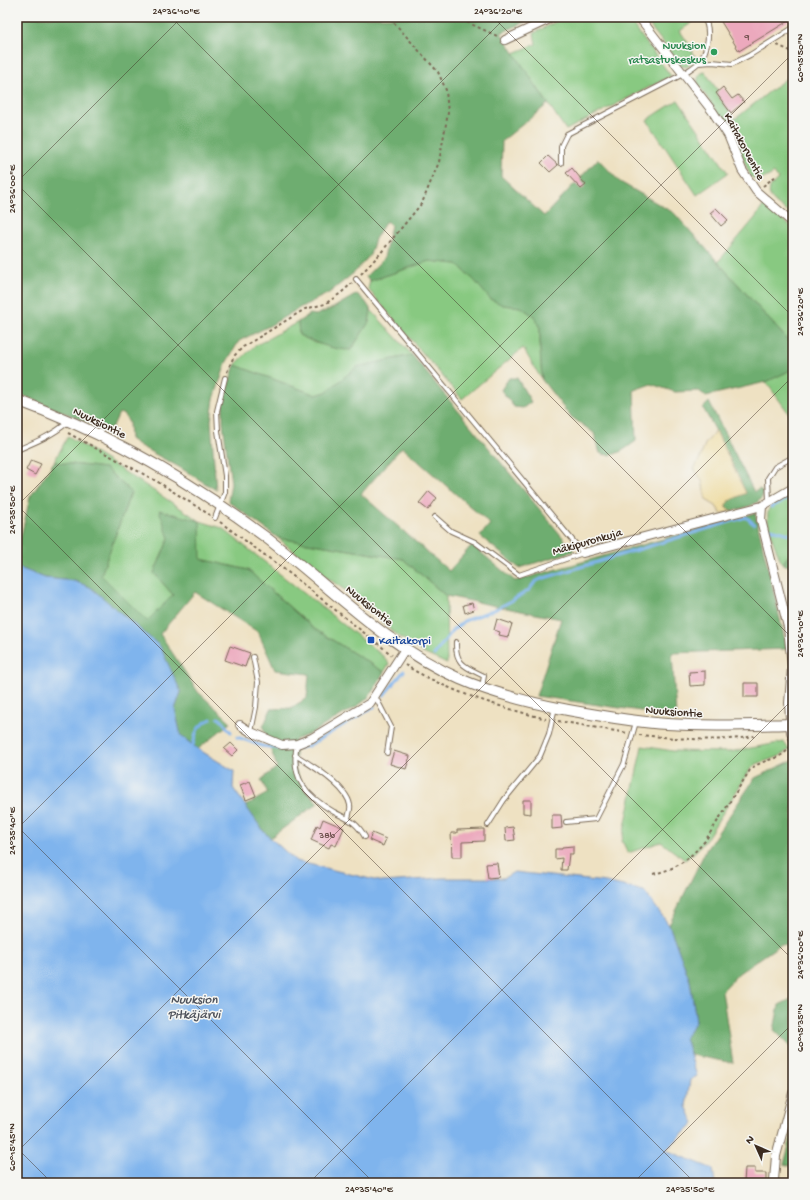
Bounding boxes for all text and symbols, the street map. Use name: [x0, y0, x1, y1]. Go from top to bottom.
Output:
text: 24°36'10"E: [152, 6, 200, 18]
text: 24°36'20"E: [474, 6, 523, 18]
house number: 9: [743, 32, 750, 44]
text: 60°15'50"N: [795, 33, 807, 82]
place label: Nuuksion ratsastuskeskus: [628, 40, 707, 68]
marker: Nuuksion ratsastuskeskus: [709, 47, 719, 57]
street label: Kaitakorventie: [720, 111, 767, 184]
text: 24°36'00"E: [7, 164, 19, 213]
text: 24°36'20"E: [795, 287, 807, 336]
street label: Nuuksiontie: [70, 405, 129, 443]
text: 24°35'50"E: [7, 485, 19, 534]
street label: Mäkipuronkuja: [551, 526, 624, 560]
street label: Nuuksiontie: [342, 583, 396, 630]
text: 24°36'10"E: [795, 610, 807, 658]
marker: Kaitakorpi: [366, 635, 376, 645]
place label: Kaitakorpi: [379, 635, 431, 649]
street label: Nuuksiontie: [645, 704, 704, 722]
text: 24°35'40"E: [7, 806, 19, 855]
house number: 38b: [318, 830, 336, 842]
text: 24°36'00"E: [795, 930, 807, 979]
water label: Nuuksion Pitkäjärvi: [168, 993, 222, 1023]
text: 60°15'35"N: [795, 1003, 807, 1052]
text: 60°15'45"N: [7, 1123, 19, 1171]
north arrow: [736, 1126, 776, 1166]
text: N: [744, 1134, 757, 1147]
text: 24°35'40"E: [345, 1184, 394, 1196]
text: 24°35'50"E: [666, 1184, 715, 1196]

